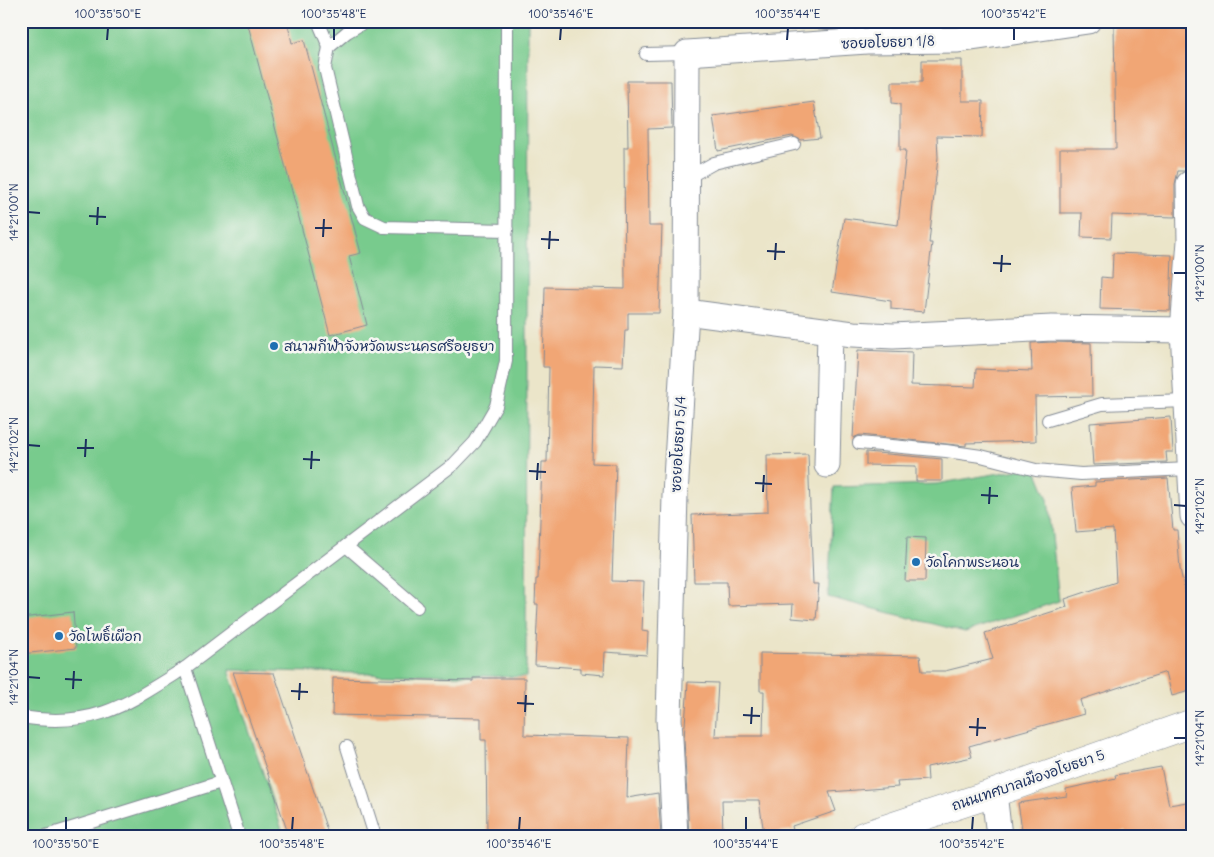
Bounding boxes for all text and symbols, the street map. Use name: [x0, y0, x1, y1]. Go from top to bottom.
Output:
text: 100°35'50"E: [75, 6, 141, 21]
text: 100°35'48"E: [301, 6, 367, 21]
text: 100°35'46"E: [528, 6, 594, 21]
text: 100°35'44"E: [755, 6, 821, 21]
text: 100°35'42"E: [982, 6, 1046, 21]
street label: ซอยอโยธยา 1/8: [841, 31, 935, 53]
text: 14°21'00"N: [6, 183, 21, 241]
text: 14°21'00"N: [1192, 244, 1207, 302]
place label: สนามกีฬาจังหวัดพระนครศรีอยุธยา: [284, 337, 495, 356]
marker: สนามกีฬาจังหวัดพระนครศรีอยุธยา: [268, 340, 280, 352]
street label: ซอยอโยธยา 5/4: [666, 395, 690, 493]
text: 14°21'02"N: [6, 417, 21, 473]
text: 14°21'02"N: [1192, 478, 1207, 534]
place label: วัดโคกพระนอน: [926, 553, 1019, 571]
marker: วัดโคกพระนอน: [910, 556, 922, 568]
place label: วัดโพธิ์เผือก: [69, 625, 142, 645]
marker: วัดโพธิ์เผือก: [53, 630, 65, 642]
text: 14°21'04"N: [6, 649, 21, 705]
text: 14°21'04"N: [1192, 710, 1207, 766]
street label: ถนนเทศบาลเมืองอโยธยา 5: [949, 745, 1107, 815]
text: 100°35'50"E: [33, 836, 99, 851]
text: 100°35'48"E: [259, 836, 325, 851]
text: 100°35'46"E: [486, 836, 552, 851]
text: 100°35'44"E: [713, 836, 779, 851]
text: 100°35'42"E: [940, 836, 1004, 851]

